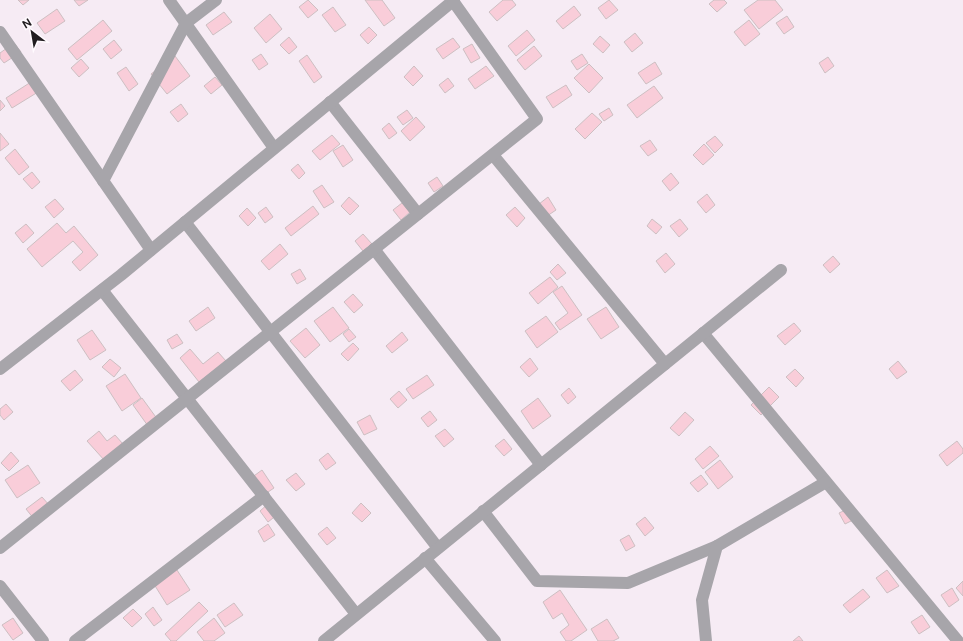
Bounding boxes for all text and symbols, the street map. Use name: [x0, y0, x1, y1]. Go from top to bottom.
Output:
north arrow: [12, 12, 52, 52]
text: N: [20, 16, 34, 31]

